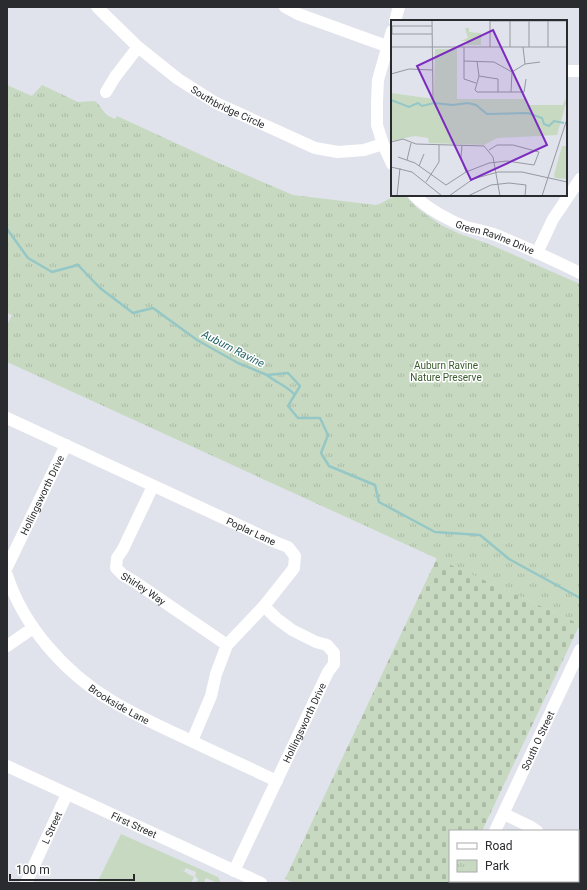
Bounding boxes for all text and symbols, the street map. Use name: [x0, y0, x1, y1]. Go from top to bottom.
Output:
inset map: [391, 20, 567, 196]
street label: Southbridge Circle: [189, 83, 267, 130]
street label: Green Ravine Drive: [454, 218, 536, 256]
water label: Auburn Ravine: [199, 327, 267, 370]
park label: Auburn Ravine Nature Preserve: [410, 360, 482, 383]
street label: Hollingsworth Drive: [18, 453, 66, 537]
street label: Poplar Lane: [225, 515, 278, 547]
street label: Shirley Way: [119, 570, 168, 607]
street label: Hollingsworth Drive: [280, 681, 328, 764]
street label: Brookside Lane: [87, 682, 151, 726]
street label: South O Street: [519, 709, 556, 772]
street label: First Street: [110, 809, 159, 840]
street label: L Street: [39, 810, 64, 845]
legend: [449, 830, 579, 882]
text: Road: [485, 839, 513, 853]
scale bar: [10, 856, 134, 882]
text: Park: [485, 859, 510, 873]
text: 100 m: [16, 863, 50, 877]

